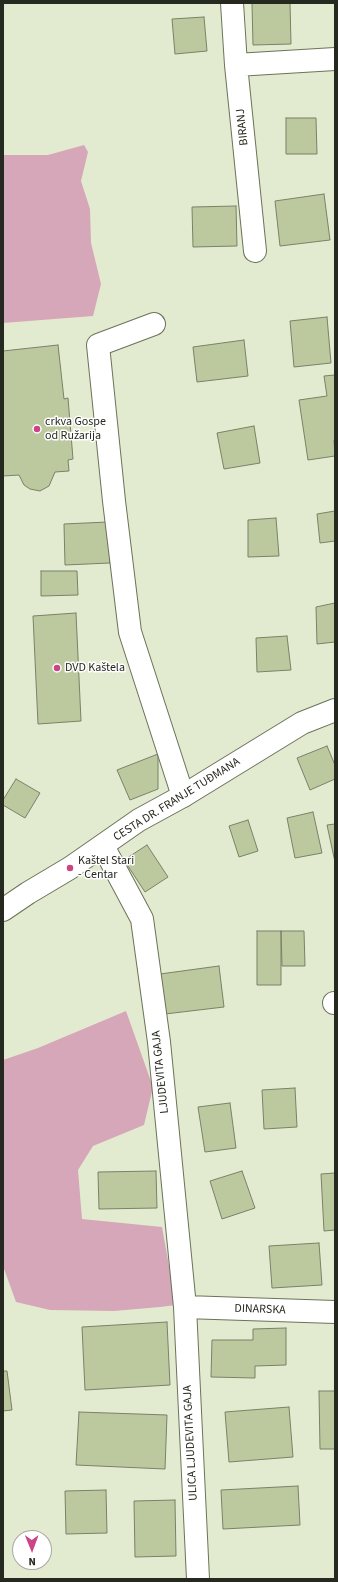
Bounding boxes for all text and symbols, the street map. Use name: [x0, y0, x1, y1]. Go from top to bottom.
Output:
street label: BIRANJ: [234, 108, 252, 146]
place label: crkva Gospe od Ružarija: [45, 415, 106, 443]
marker: crkva Gospe od Ružarija: [32, 424, 42, 434]
place label: DVD Kaštela: [65, 661, 125, 675]
marker: DVD Kaštela: [52, 663, 62, 673]
street label: CESTA DR. FRANJE TUĐMANA: [111, 755, 243, 845]
place label: Kaštel Stari - Centar: [78, 854, 134, 882]
marker: Kaštel Stari - Centar: [65, 863, 75, 873]
street label: LJUDEVITA GAJA: [149, 1030, 173, 1114]
street label: DINARSKA: [234, 1302, 286, 1318]
street label: ULICA LJUDEVITA GAJA: [181, 1385, 201, 1501]
north arrow: [12, 1530, 52, 1570]
text: N: [28, 1554, 36, 1569]

